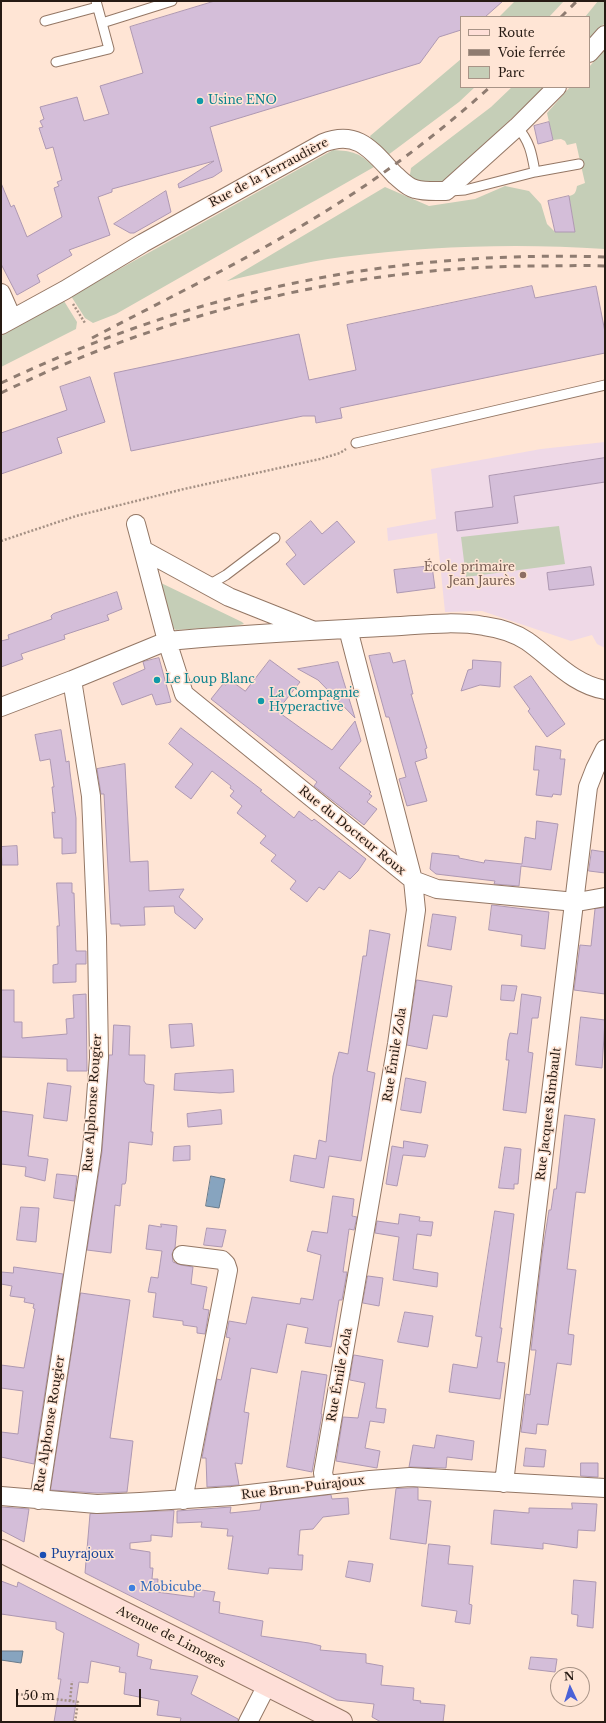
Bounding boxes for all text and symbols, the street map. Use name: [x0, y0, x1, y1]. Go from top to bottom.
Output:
legend: [460, 16, 590, 88]
text: Route: [498, 25, 535, 40]
text: Voie ferrée: [498, 45, 565, 60]
text: Parc: [498, 65, 525, 80]
place label: Usine ENO: [208, 94, 277, 108]
marker: Usine ENO: [195, 96, 205, 106]
street label: Rue de la Terraudière: [207, 135, 331, 211]
place label: École primaire Jean Jaurès: [424, 561, 515, 589]
marker: École primaire Jean Jaurès: [518, 570, 528, 580]
place label: Le Loup Blanc: [165, 673, 255, 687]
marker: Le Loup Blanc: [152, 675, 162, 685]
place label: La Compagnie Hyperactive: [269, 687, 359, 715]
marker: La Compagnie Hyperactive: [256, 696, 266, 706]
street label: Rue du Docteur Roux: [296, 783, 408, 879]
street label: Rue Émile Zola: [380, 1007, 410, 1103]
street label: Rue Alphonse Rougier: [81, 1033, 105, 1173]
street label: Rue Jacques Rimbault: [534, 1046, 564, 1182]
street label: Rue Émile Zola: [325, 1327, 355, 1423]
street label: Rue Alphonse Rougier: [32, 1355, 68, 1493]
street label: Rue Brun-Puirajoux: [241, 1473, 365, 1503]
place label: Puyrajoux: [51, 1548, 114, 1562]
marker: Puyrajoux: [38, 1550, 48, 1560]
place label: Mobicube: [140, 1581, 202, 1595]
marker: Mobicube: [127, 1583, 137, 1593]
street label: Avenue de Limoges: [114, 1603, 228, 1671]
north arrow: [550, 1667, 590, 1707]
text: N: [564, 1669, 575, 1683]
scale bar: [18, 1681, 143, 1707]
text: 50 m: [23, 1688, 55, 1703]

